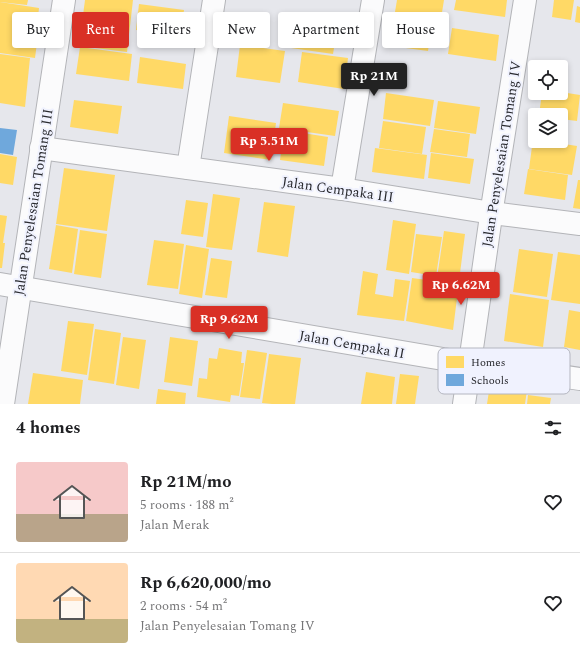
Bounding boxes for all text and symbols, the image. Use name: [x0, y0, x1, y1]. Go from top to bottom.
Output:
chip: Buy: [12, 12, 64, 48]
chip: Rent: [72, 12, 129, 48]
chip: Filters: [137, 12, 205, 48]
chip: New: [213, 12, 270, 48]
chip: Apartment: [278, 12, 374, 48]
chip: House: [382, 12, 449, 48]
street label: Jalan Penyelesaian Tomang IV: [476, 60, 527, 249]
map controls: [528, 60, 568, 148]
button: locate: [528, 60, 568, 100]
pin: Rp 21M: [341, 63, 407, 97]
text: Rp 21M: [350, 66, 398, 86]
street label: Jalan Penyelesaian Tomang III: [8, 107, 59, 297]
button: layers: [528, 108, 568, 148]
pin: Rp 5.51M: [228, 128, 310, 162]
text: Rp 5.51M: [240, 131, 298, 151]
street label: Jalan Cempaka III: [281, 171, 395, 208]
pin: Rp 6.62M: [420, 272, 502, 306]
text: Rp 6.62M: [432, 275, 490, 295]
pin: Rp 9.62M: [188, 306, 270, 340]
text: Rp 9.62M: [200, 309, 258, 329]
street label: Jalan Cempaka II: [297, 325, 406, 364]
legend: [438, 348, 570, 394]
text: Homes: [471, 354, 505, 371]
text: Schools: [471, 372, 509, 389]
text: 4 homes: [16, 415, 81, 441]
icon: filters: [542, 417, 564, 439]
text: Rp 21M/mo: [140, 469, 231, 495]
icon: home: [48, 478, 96, 526]
icon: heart: [542, 491, 564, 513]
text: 5 rooms · 188 m²: [140, 495, 234, 515]
text: Jalan Merak: [140, 515, 210, 535]
text: Rp 6,620,000/mo: [140, 570, 271, 596]
icon: home: [48, 579, 96, 627]
icon: heart: [542, 592, 564, 614]
text: 2 rooms · 54 m²: [140, 596, 227, 616]
text: Jalan Penyelesaian Tomang IV: [140, 616, 315, 636]

